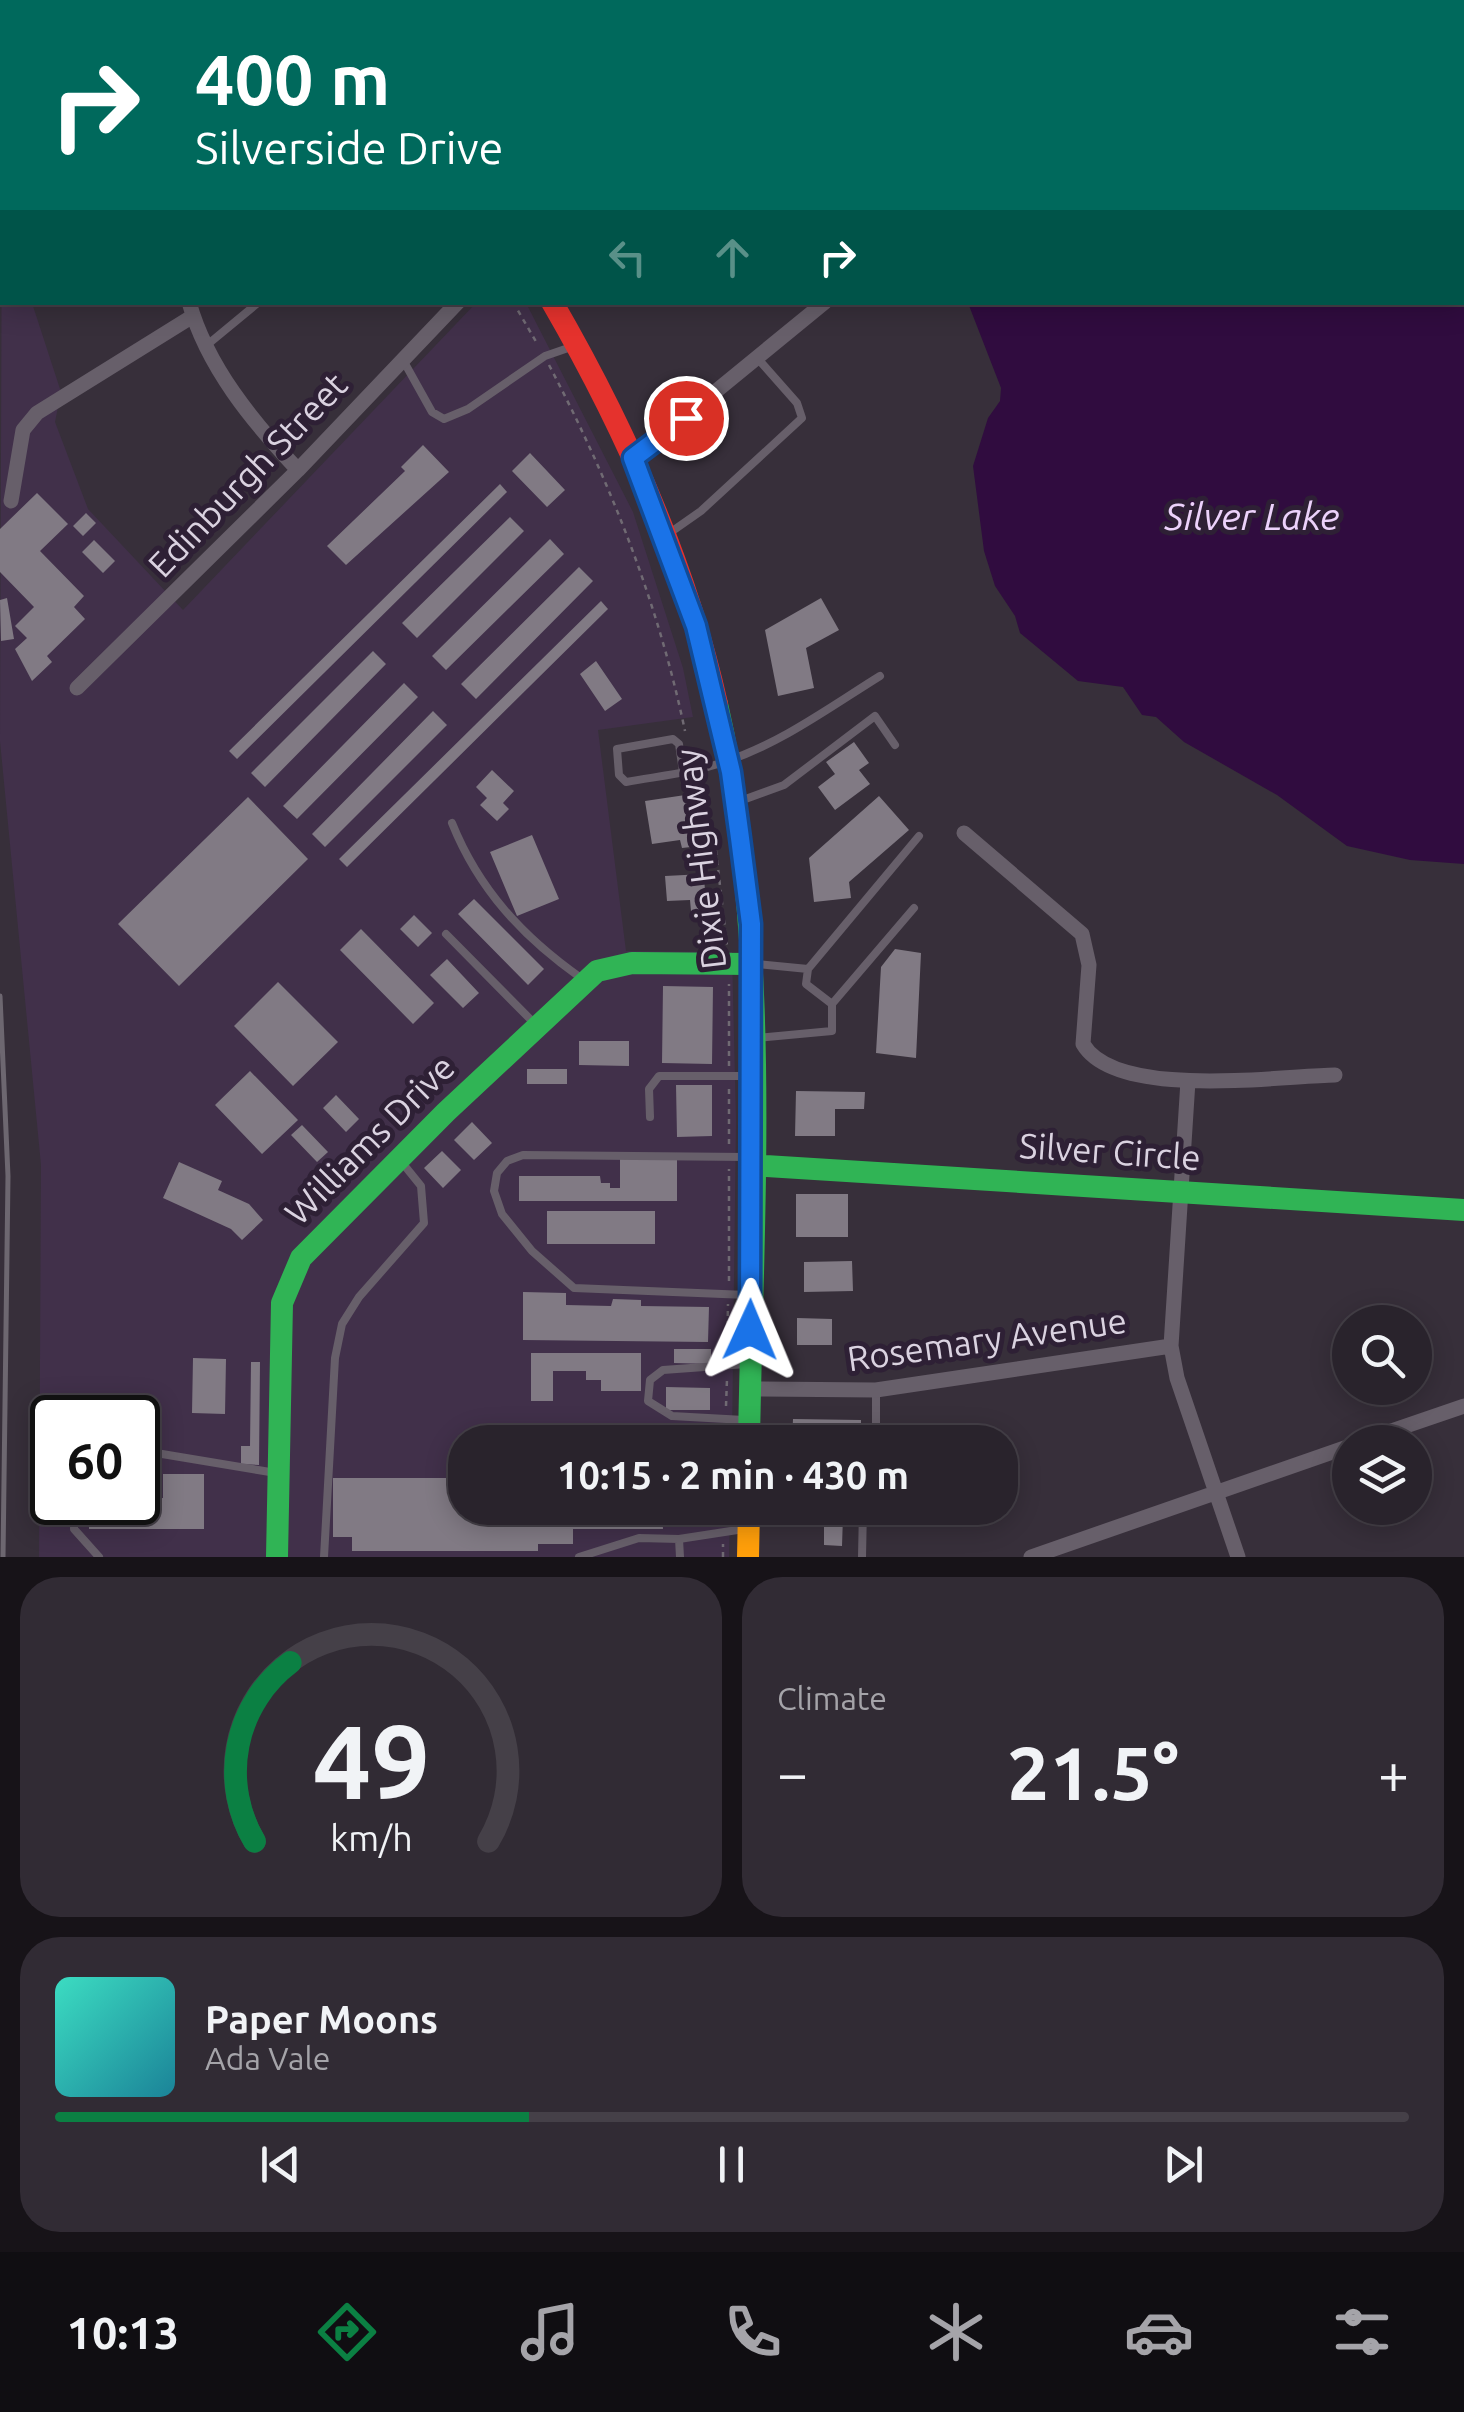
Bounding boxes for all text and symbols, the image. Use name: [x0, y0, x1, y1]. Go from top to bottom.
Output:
icon: right: [30, 40, 160, 170]
text: 400 m: [195, 40, 390, 118]
text: Silverside Drive: [195, 122, 503, 173]
icon: left: [600, 230, 655, 285]
icon: ahead: [705, 230, 760, 285]
icon: right: [810, 230, 865, 285]
street label: Edinburgh Street: [140, 364, 355, 585]
pin: [644, 376, 729, 461]
icon: arrive: [659, 391, 714, 446]
water label: Silver Lake: [1164, 495, 1340, 537]
street label: Dixie Highway: [667, 747, 733, 972]
street label: Williams Drive: [276, 1046, 462, 1232]
street label: Silver Circle: [1018, 1125, 1202, 1177]
position arrow: [698, 1278, 802, 1382]
street label: Rosemary Avenue: [845, 1300, 1129, 1378]
map controls: [1332, 1305, 1432, 1525]
button: search: [1332, 1305, 1432, 1405]
speed limit sign: 60: [30, 1395, 160, 1525]
button: layers: [1332, 1425, 1432, 1525]
text: 10:15 · 2 min · 430 m: [557, 1454, 909, 1496]
text: Climate: [777, 1680, 887, 1716]
text: 49: [312, 1702, 430, 1819]
text: 21.5°: [1007, 1730, 1179, 1814]
text: −: [777, 1742, 808, 1803]
text: +: [1378, 1742, 1409, 1803]
text: km/h: [330, 1818, 412, 1858]
text: Paper Moons: [205, 1998, 438, 2040]
text: Ada Vale: [205, 2040, 331, 2076]
icon: previous: [253, 2137, 308, 2192]
icon: pause: [704, 2137, 759, 2192]
icon: next: [1156, 2137, 1211, 2192]
icon: directions: [312, 2297, 382, 2367]
icon: music: [515, 2297, 585, 2367]
icon: phone: [718, 2297, 788, 2367]
icon: climate: [921, 2297, 991, 2367]
icon: car: [1124, 2297, 1194, 2367]
icon: filters: [1327, 2297, 1397, 2367]
text: 10:13: [67, 2307, 179, 2358]

